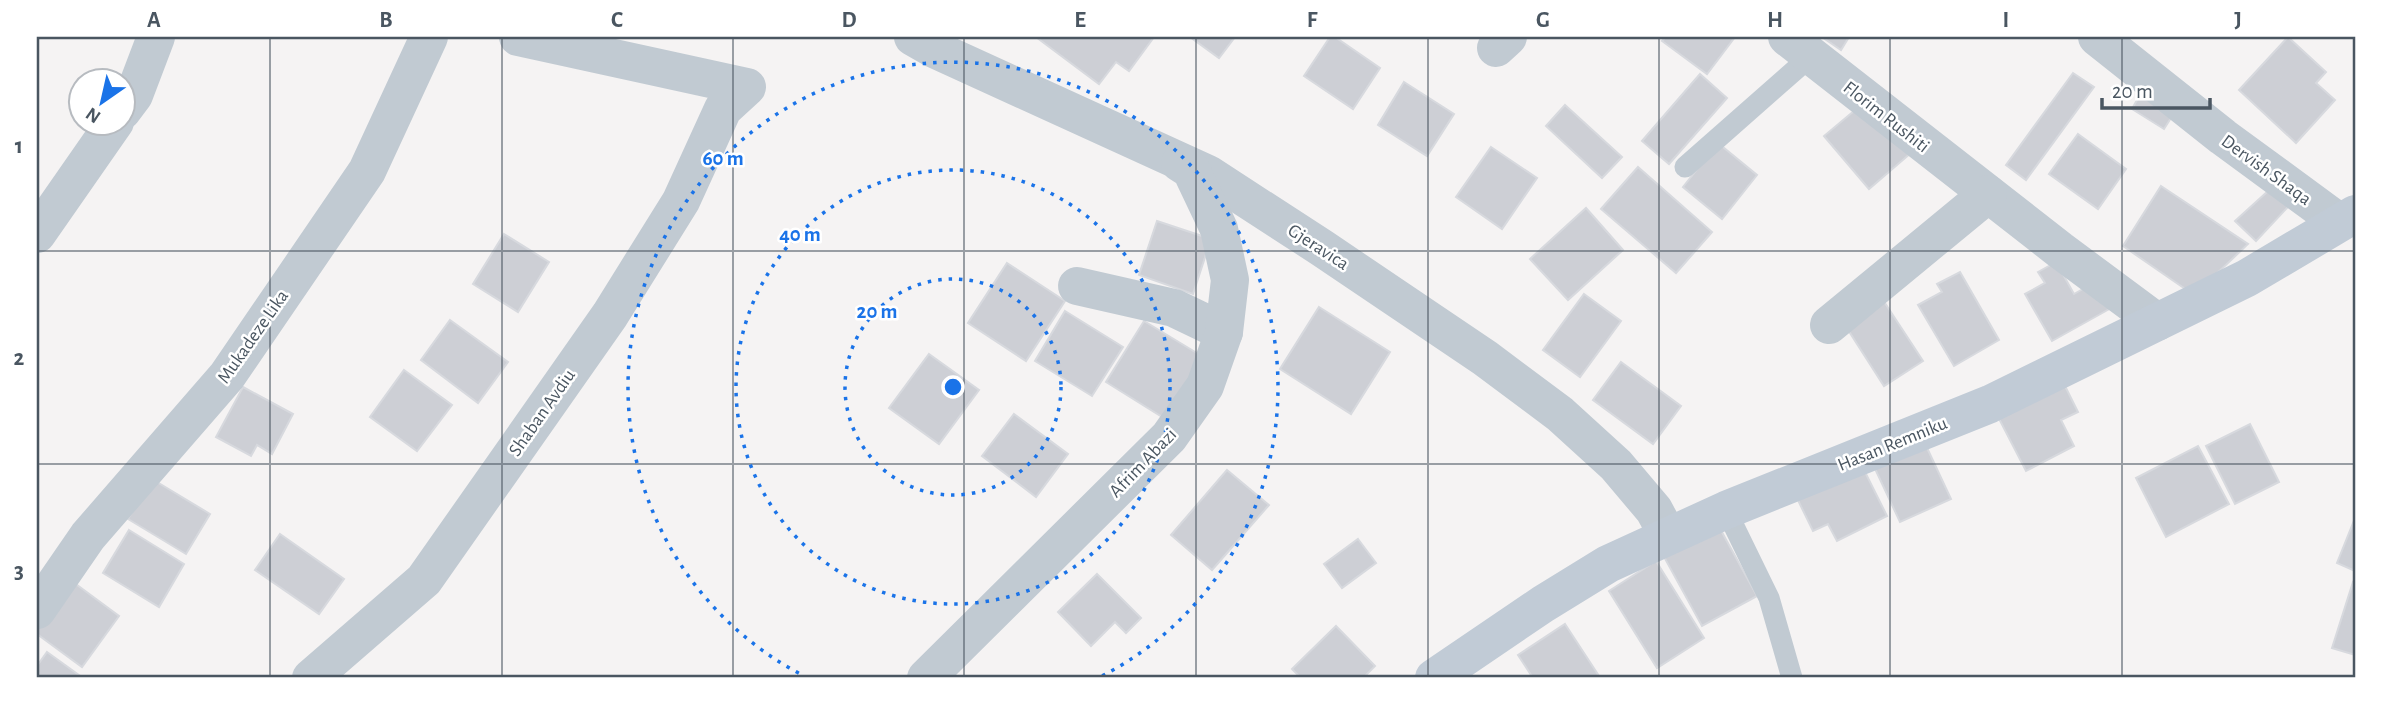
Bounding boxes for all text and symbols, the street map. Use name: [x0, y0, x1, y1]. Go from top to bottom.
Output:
text: A: [147, 9, 161, 32]
text: B: [379, 9, 393, 32]
text: C: [611, 9, 623, 32]
text: D: [841, 9, 857, 32]
text: E: [1074, 9, 1086, 32]
text: F: [1307, 9, 1318, 32]
text: G: [1536, 9, 1550, 32]
text: H: [1767, 9, 1783, 32]
text: I: [2003, 9, 2009, 32]
text: J: [2234, 9, 2242, 32]
north arrow: [66, 66, 136, 136]
scale bar: [2102, 66, 2210, 110]
street label: Florim Rushiti: [1840, 78, 1933, 156]
text: 20 m: [2112, 81, 2153, 102]
text: N: [83, 103, 104, 126]
street label: Dervish Shaqa: [2218, 131, 2315, 209]
text: 1: [15, 135, 23, 158]
text: 60 m: [702, 148, 744, 169]
street label: Gjeravica: [1284, 221, 1352, 274]
text: 40 m: [779, 224, 821, 245]
street label: Mukadeze Lika: [214, 287, 292, 387]
text: 20 m: [857, 301, 897, 322]
text: 2: [14, 347, 25, 370]
street label: Shaban Avdiu: [505, 366, 579, 460]
centre of rings: [941, 375, 965, 399]
street label: Hasan Remniku: [1835, 414, 1950, 475]
street label: Afrim Abazi: [1106, 425, 1180, 501]
text: 3: [14, 560, 24, 583]

